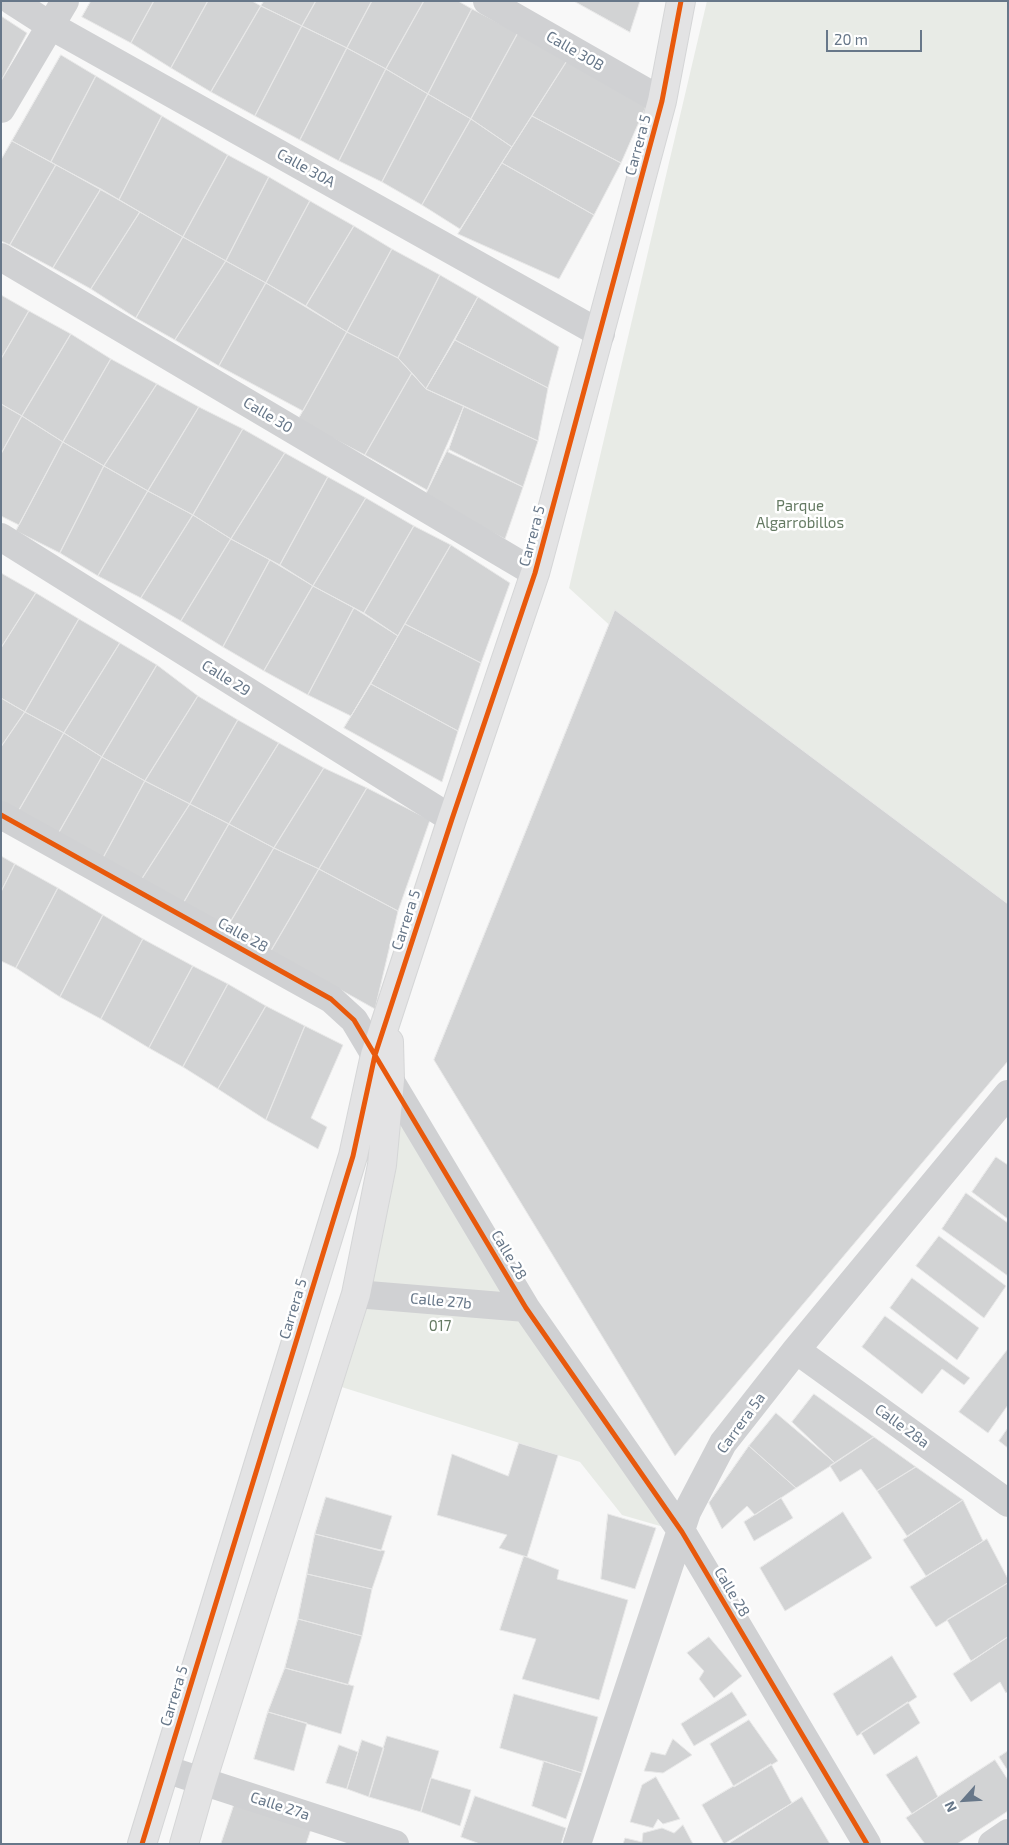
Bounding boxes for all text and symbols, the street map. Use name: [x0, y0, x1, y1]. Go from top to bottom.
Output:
scale bar: [829, 20, 925, 52]
street label: Calle 30B: [543, 27, 607, 75]
text: 20 m: [834, 30, 868, 48]
street label: Carrera 5: [621, 113, 655, 177]
street label: Calle 30A: [274, 145, 338, 191]
street label: Calle 30: [240, 393, 296, 437]
park label: Parque Algarrobillos: [756, 497, 844, 532]
street label: Carrera 5: [515, 504, 549, 568]
street label: Calle 29: [198, 656, 254, 700]
street label: Carrera 5: [388, 888, 424, 952]
street label: Calle 28: [215, 914, 271, 956]
street label: Calle 28: [487, 1227, 531, 1283]
street label: Carrera 5: [275, 1277, 311, 1341]
street label: Calle 27b: [409, 1289, 473, 1313]
park label: 017: [429, 1317, 451, 1335]
street label: Carrera 5a: [713, 1389, 769, 1457]
street label: Calle 28a: [871, 1400, 933, 1452]
street label: Calle 28: [710, 1564, 754, 1620]
street label: Carrera 5: [156, 1664, 192, 1728]
north arrow: [939, 1775, 989, 1825]
street label: Calle 27a: [248, 1788, 312, 1824]
text: N: [940, 1799, 960, 1815]

